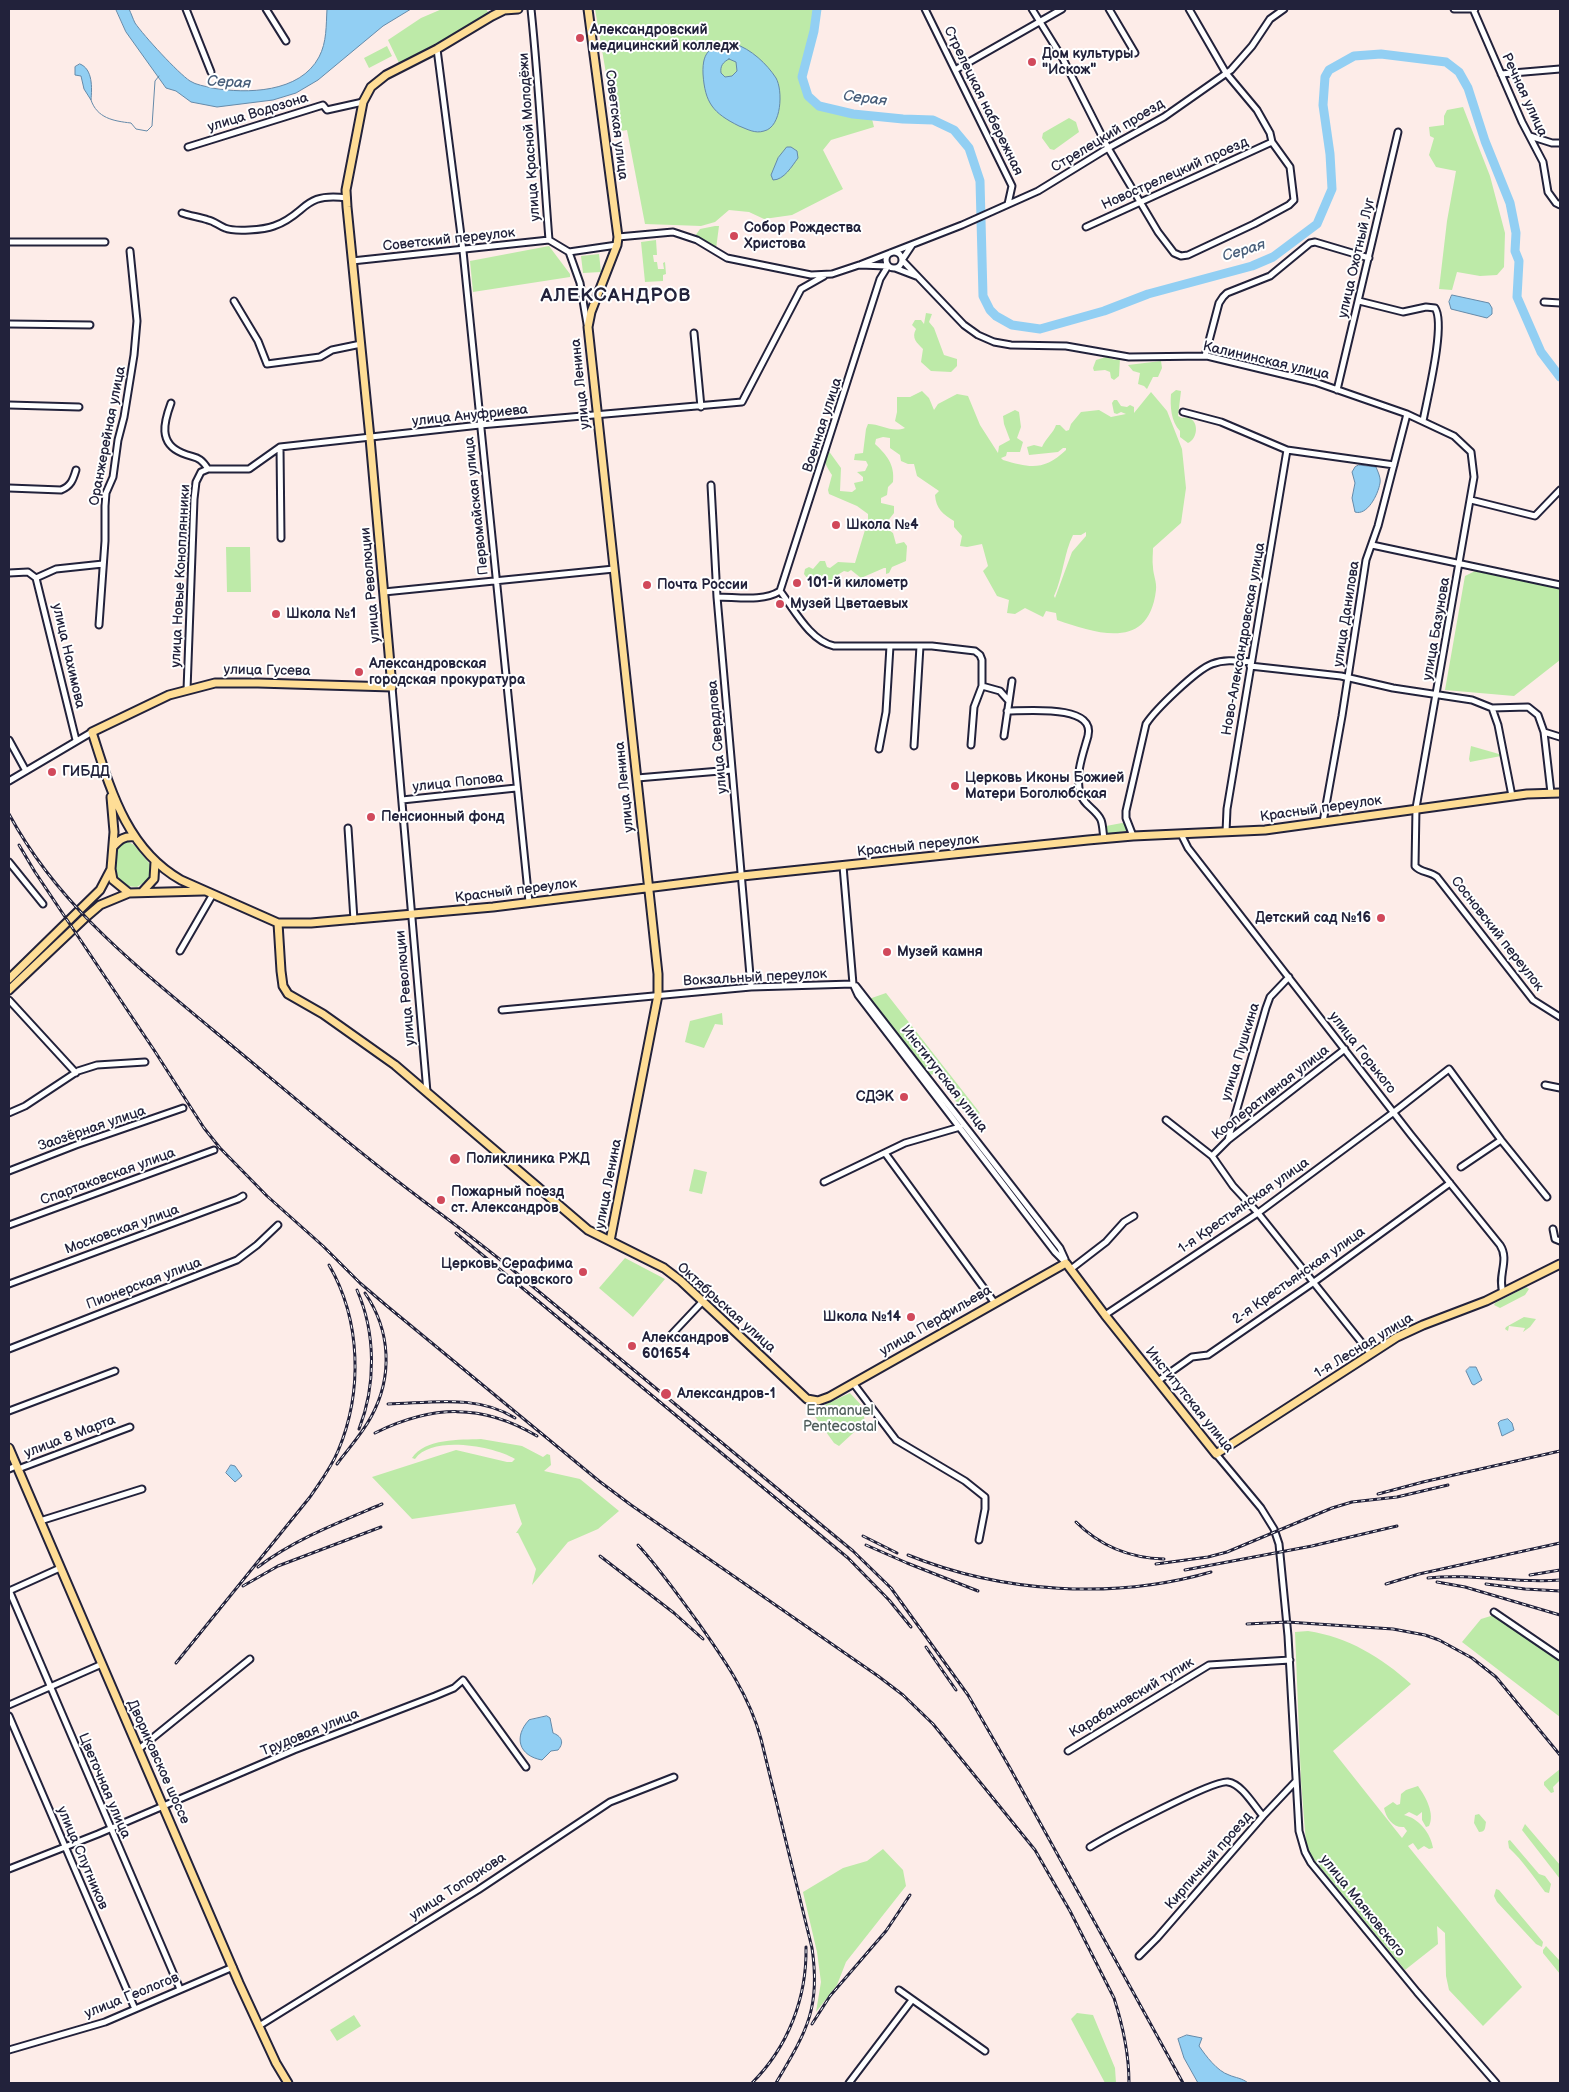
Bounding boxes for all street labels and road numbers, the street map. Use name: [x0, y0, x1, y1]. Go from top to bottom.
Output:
street label: Стрелецкая набережная: [940, 24, 1026, 178]
street label: Речная улица: [1497, 50, 1551, 140]
street label: улица Красной Молодёжи: [516, 52, 544, 222]
street label: Советская улица: [601, 69, 631, 181]
street label: улица Водозона: [206, 90, 310, 136]
street label: Стрелецкий проезд: [1048, 96, 1168, 176]
street label: Новострелецкий проезд: [1099, 134, 1251, 214]
street label: улица Охотный Луг: [1335, 196, 1379, 320]
street label: Советский переулок: [382, 225, 516, 255]
street label: улица Ленина: [568, 338, 594, 430]
street label: Калининская улица: [1201, 338, 1331, 384]
street label: Оранжерейная улица: [86, 365, 130, 507]
street label: Военная улица: [800, 376, 846, 474]
street label: улица Ануфриева: [411, 402, 529, 430]
street label: Первомайская улица: [461, 436, 493, 576]
street label: улица Новые Коноплянники: [168, 484, 194, 668]
street label: улица Революции: [358, 527, 384, 643]
street label: Ново-Александровская улица: [1219, 541, 1269, 737]
street label: улица Данилова: [1330, 560, 1364, 668]
street label: улица Базунова: [1420, 576, 1454, 682]
street label: улица Нахимова: [48, 602, 88, 710]
street label: улица Гусева: [223, 662, 311, 680]
street label: улица Свердлова: [705, 679, 731, 795]
street label: улица Ленина: [612, 741, 638, 833]
street label: улица Попова: [412, 770, 504, 796]
street label: Красный переулок: [1259, 792, 1383, 826]
street label: Красный переулок: [856, 831, 980, 861]
street label: Сосновский переулок: [1447, 873, 1547, 995]
street label: Красный переулок: [454, 875, 578, 907]
street label: улица Революции: [393, 930, 419, 1046]
street label: Вокзальный переулок: [683, 966, 827, 990]
street label: улица Пушкина: [1218, 1001, 1264, 1103]
street label: улица Горького: [1325, 1009, 1399, 1097]
street label: Институтская улица: [897, 1022, 991, 1136]
street label: Кооперативная улица: [1209, 1042, 1333, 1144]
street label: Заозёрная улица: [36, 1103, 148, 1155]
street label: улица Ленина: [592, 1138, 626, 1230]
street label: Спартаковская улица: [38, 1145, 178, 1209]
street label: 1-я Крестьянская улица: [1176, 1155, 1312, 1257]
street label: Московская улица: [63, 1202, 181, 1258]
street label: 2-я Крестьянская улица: [1229, 1224, 1369, 1328]
street label: Пионерская улица: [84, 1254, 204, 1314]
street label: Октябрьская улица: [673, 1259, 779, 1357]
street label: улица Перфильева: [877, 1282, 995, 1360]
street label: 1-я Лесная улица: [1312, 1310, 1416, 1382]
street label: Институтская улица: [1141, 1344, 1237, 1456]
street label: улица 8 Марта: [22, 1412, 118, 1462]
street label: Карабановский тупик: [1067, 1654, 1197, 1742]
street label: Двориковское шоссе: [123, 1697, 193, 1827]
street label: Трудовая улица: [259, 1706, 361, 1760]
street label: Цветочная улица: [74, 1731, 134, 1841]
street label: улица Спутников: [53, 1804, 111, 1912]
street label: Кирпичный проезд: [1162, 1809, 1256, 1913]
street label: улица Топоркова: [407, 1850, 509, 1924]
street label: улица Маяковского: [1316, 1852, 1408, 1960]
street label: улица Геологов: [82, 1969, 182, 2023]

